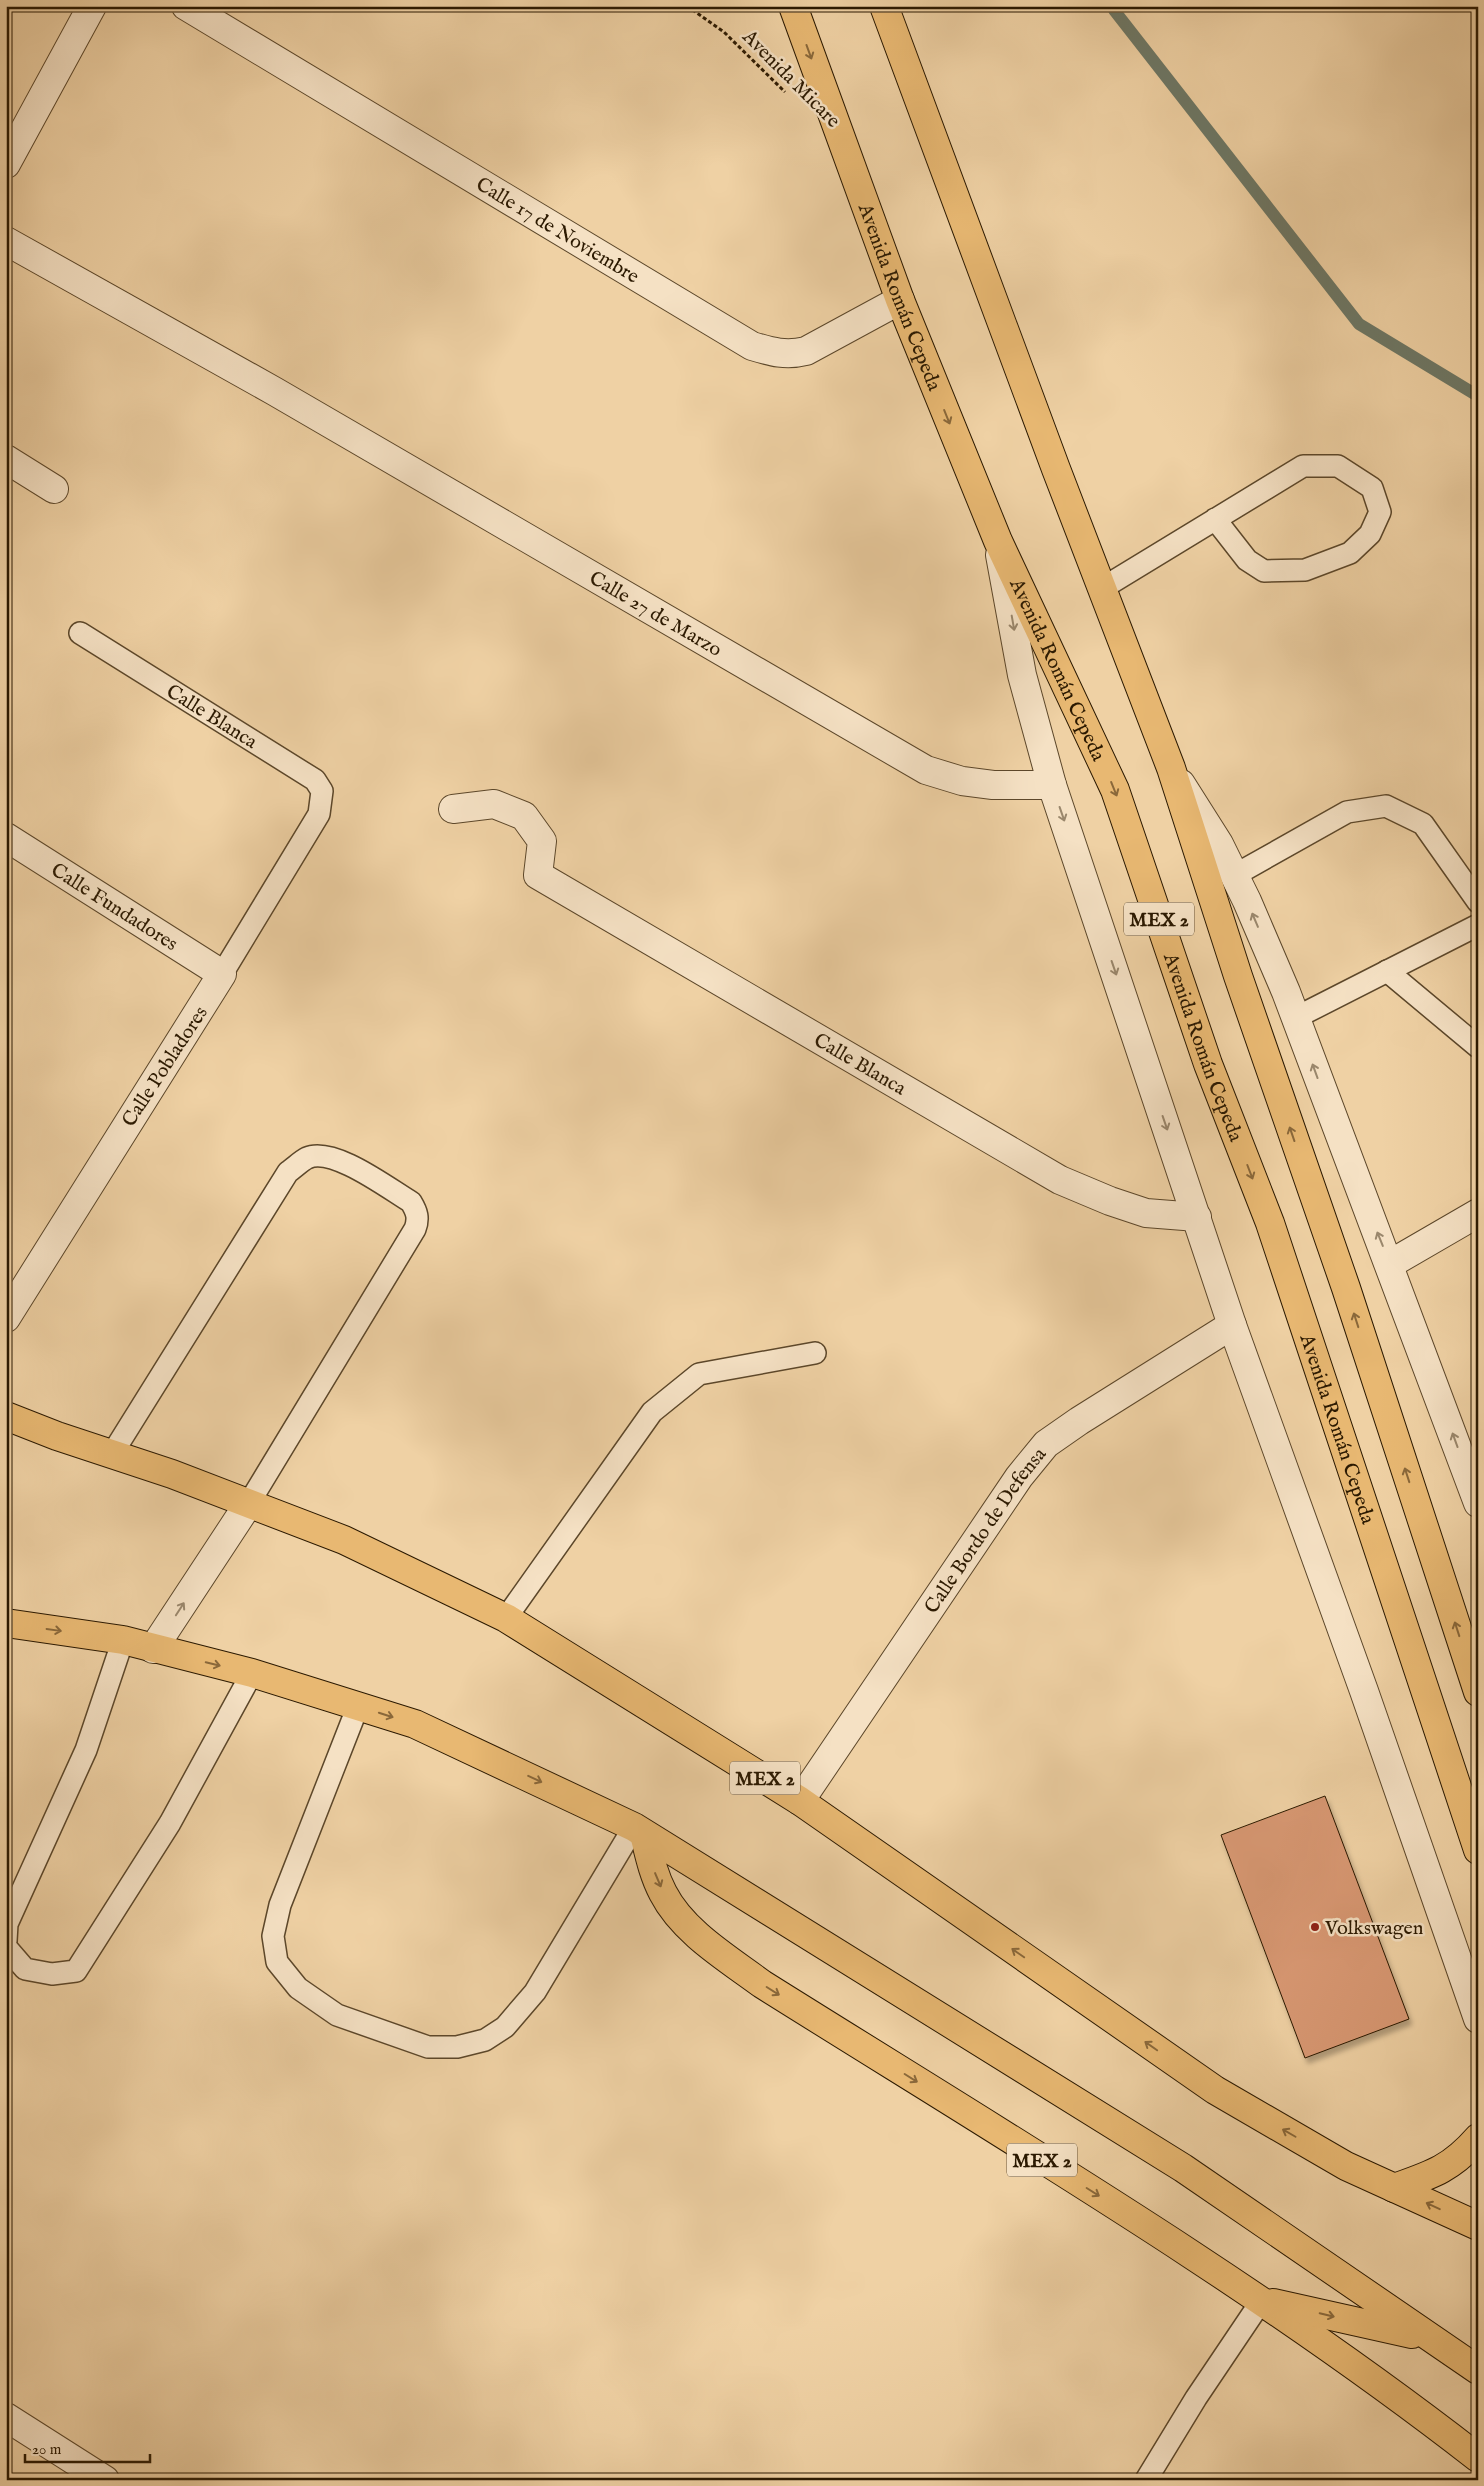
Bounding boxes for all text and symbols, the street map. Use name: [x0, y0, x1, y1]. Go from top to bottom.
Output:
street label: Avenida Micare: [736, 24, 845, 133]
one-way arrow: [805, 44, 815, 59]
street label: Calle 17 de Noviembre: [471, 172, 643, 289]
street label: Avenida Román Cepeda: [852, 199, 947, 395]
one-way arrow: [943, 409, 953, 424]
street label: Calle 27 de Marzo: [584, 566, 726, 663]
street label: Avenida Román Cepeda: [1003, 574, 1111, 766]
one-way arrow: [1008, 615, 1018, 631]
street label: Calle Blanca: [161, 679, 262, 755]
one-way arrow: [1109, 781, 1119, 796]
one-way arrow: [1058, 806, 1067, 822]
street label: Calle Fundadores: [46, 858, 182, 957]
road number: MEX 2: [1124, 902, 1194, 936]
one-way arrow: [1250, 913, 1260, 928]
street label: Avenida Román Cepeda: [1157, 949, 1248, 1146]
one-way arrow: [1109, 960, 1119, 976]
street label: Calle Pobladores: [117, 1002, 214, 1132]
street label: Calle Blanca: [809, 1028, 911, 1102]
one-way arrow: [1310, 1064, 1319, 1079]
one-way arrow: [1161, 1114, 1170, 1130]
one-way arrow: [1287, 1126, 1297, 1142]
one-way arrow: [1246, 1164, 1256, 1179]
one-way arrow: [1374, 1232, 1384, 1247]
one-way arrow: [1351, 1313, 1361, 1329]
street label: Avenida Román Cepeda: [1293, 1330, 1380, 1528]
one-way arrow: [1450, 1433, 1459, 1449]
street label: Calle Bordo de Defensa: [919, 1442, 1052, 1619]
one-way arrow: [1401, 1467, 1411, 1483]
one-way arrow: [175, 1602, 185, 1616]
one-way arrow: [1452, 1622, 1461, 1638]
one-way arrow: [46, 1625, 62, 1635]
one-way arrow: [205, 1660, 221, 1669]
one-way arrow: [377, 1711, 393, 1720]
road number: MEX 2: [730, 1762, 800, 1795]
one-way arrow: [527, 1775, 542, 1785]
one-way arrow: [653, 1872, 663, 1887]
place label: Volkswagen: [1324, 1916, 1424, 1941]
marker: Volkswagen: [1309, 1921, 1321, 1933]
one-way arrow: [1011, 1948, 1025, 1958]
one-way arrow: [766, 1986, 780, 1996]
one-way arrow: [1145, 2041, 1159, 2051]
one-way arrow: [904, 2072, 918, 2083]
one-way arrow: [1282, 2127, 1296, 2137]
road number: MEX 2: [1007, 2144, 1077, 2176]
one-way arrow: [1085, 2188, 1099, 2198]
one-way arrow: [1426, 2201, 1441, 2211]
one-way arrow: [1318, 2311, 1334, 2320]
scale bar: [25, 2431, 150, 2463]
text: 20 m: [32, 2440, 62, 2459]

